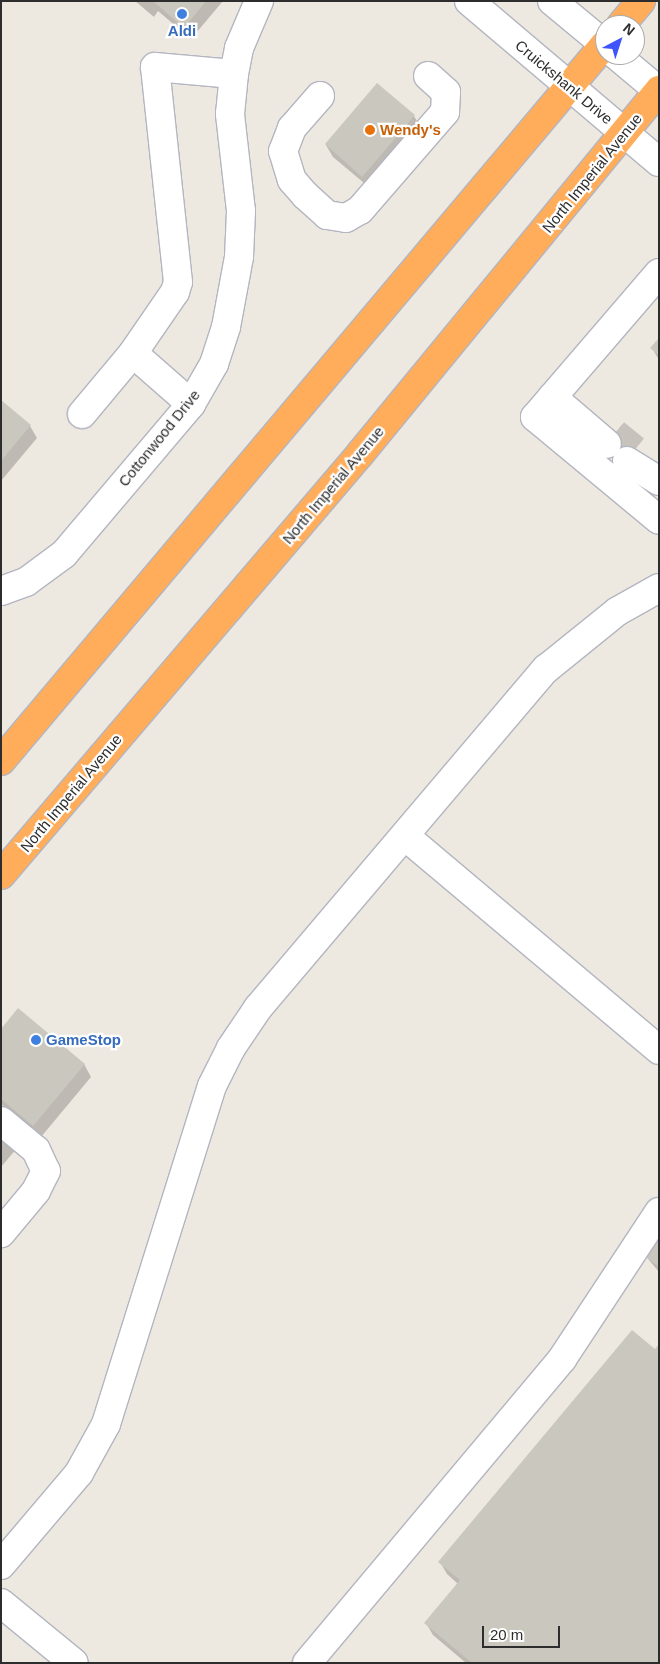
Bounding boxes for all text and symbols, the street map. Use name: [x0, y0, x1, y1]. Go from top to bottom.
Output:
marker: Aldi: [176, 8, 188, 20]
north arrow: [595, 15, 645, 65]
text: N: [620, 20, 638, 39]
place label: Aldi: [168, 22, 196, 40]
street label: Cruickshank Drive: [512, 36, 616, 128]
street label: North Imperial Avenue: [538, 109, 646, 237]
place label: Wendy's: [380, 121, 441, 139]
marker: Wendy's: [364, 124, 376, 136]
street label: Cottonwood Drive: [114, 386, 204, 490]
street label: North Imperial Avenue: [278, 422, 388, 548]
street label: North Imperial Avenue: [16, 730, 126, 856]
place label: GameStop: [46, 1031, 121, 1049]
marker: GameStop: [30, 1034, 42, 1046]
scale bar: [485, 1616, 562, 1648]
text: 20 m: [490, 1626, 523, 1643]

